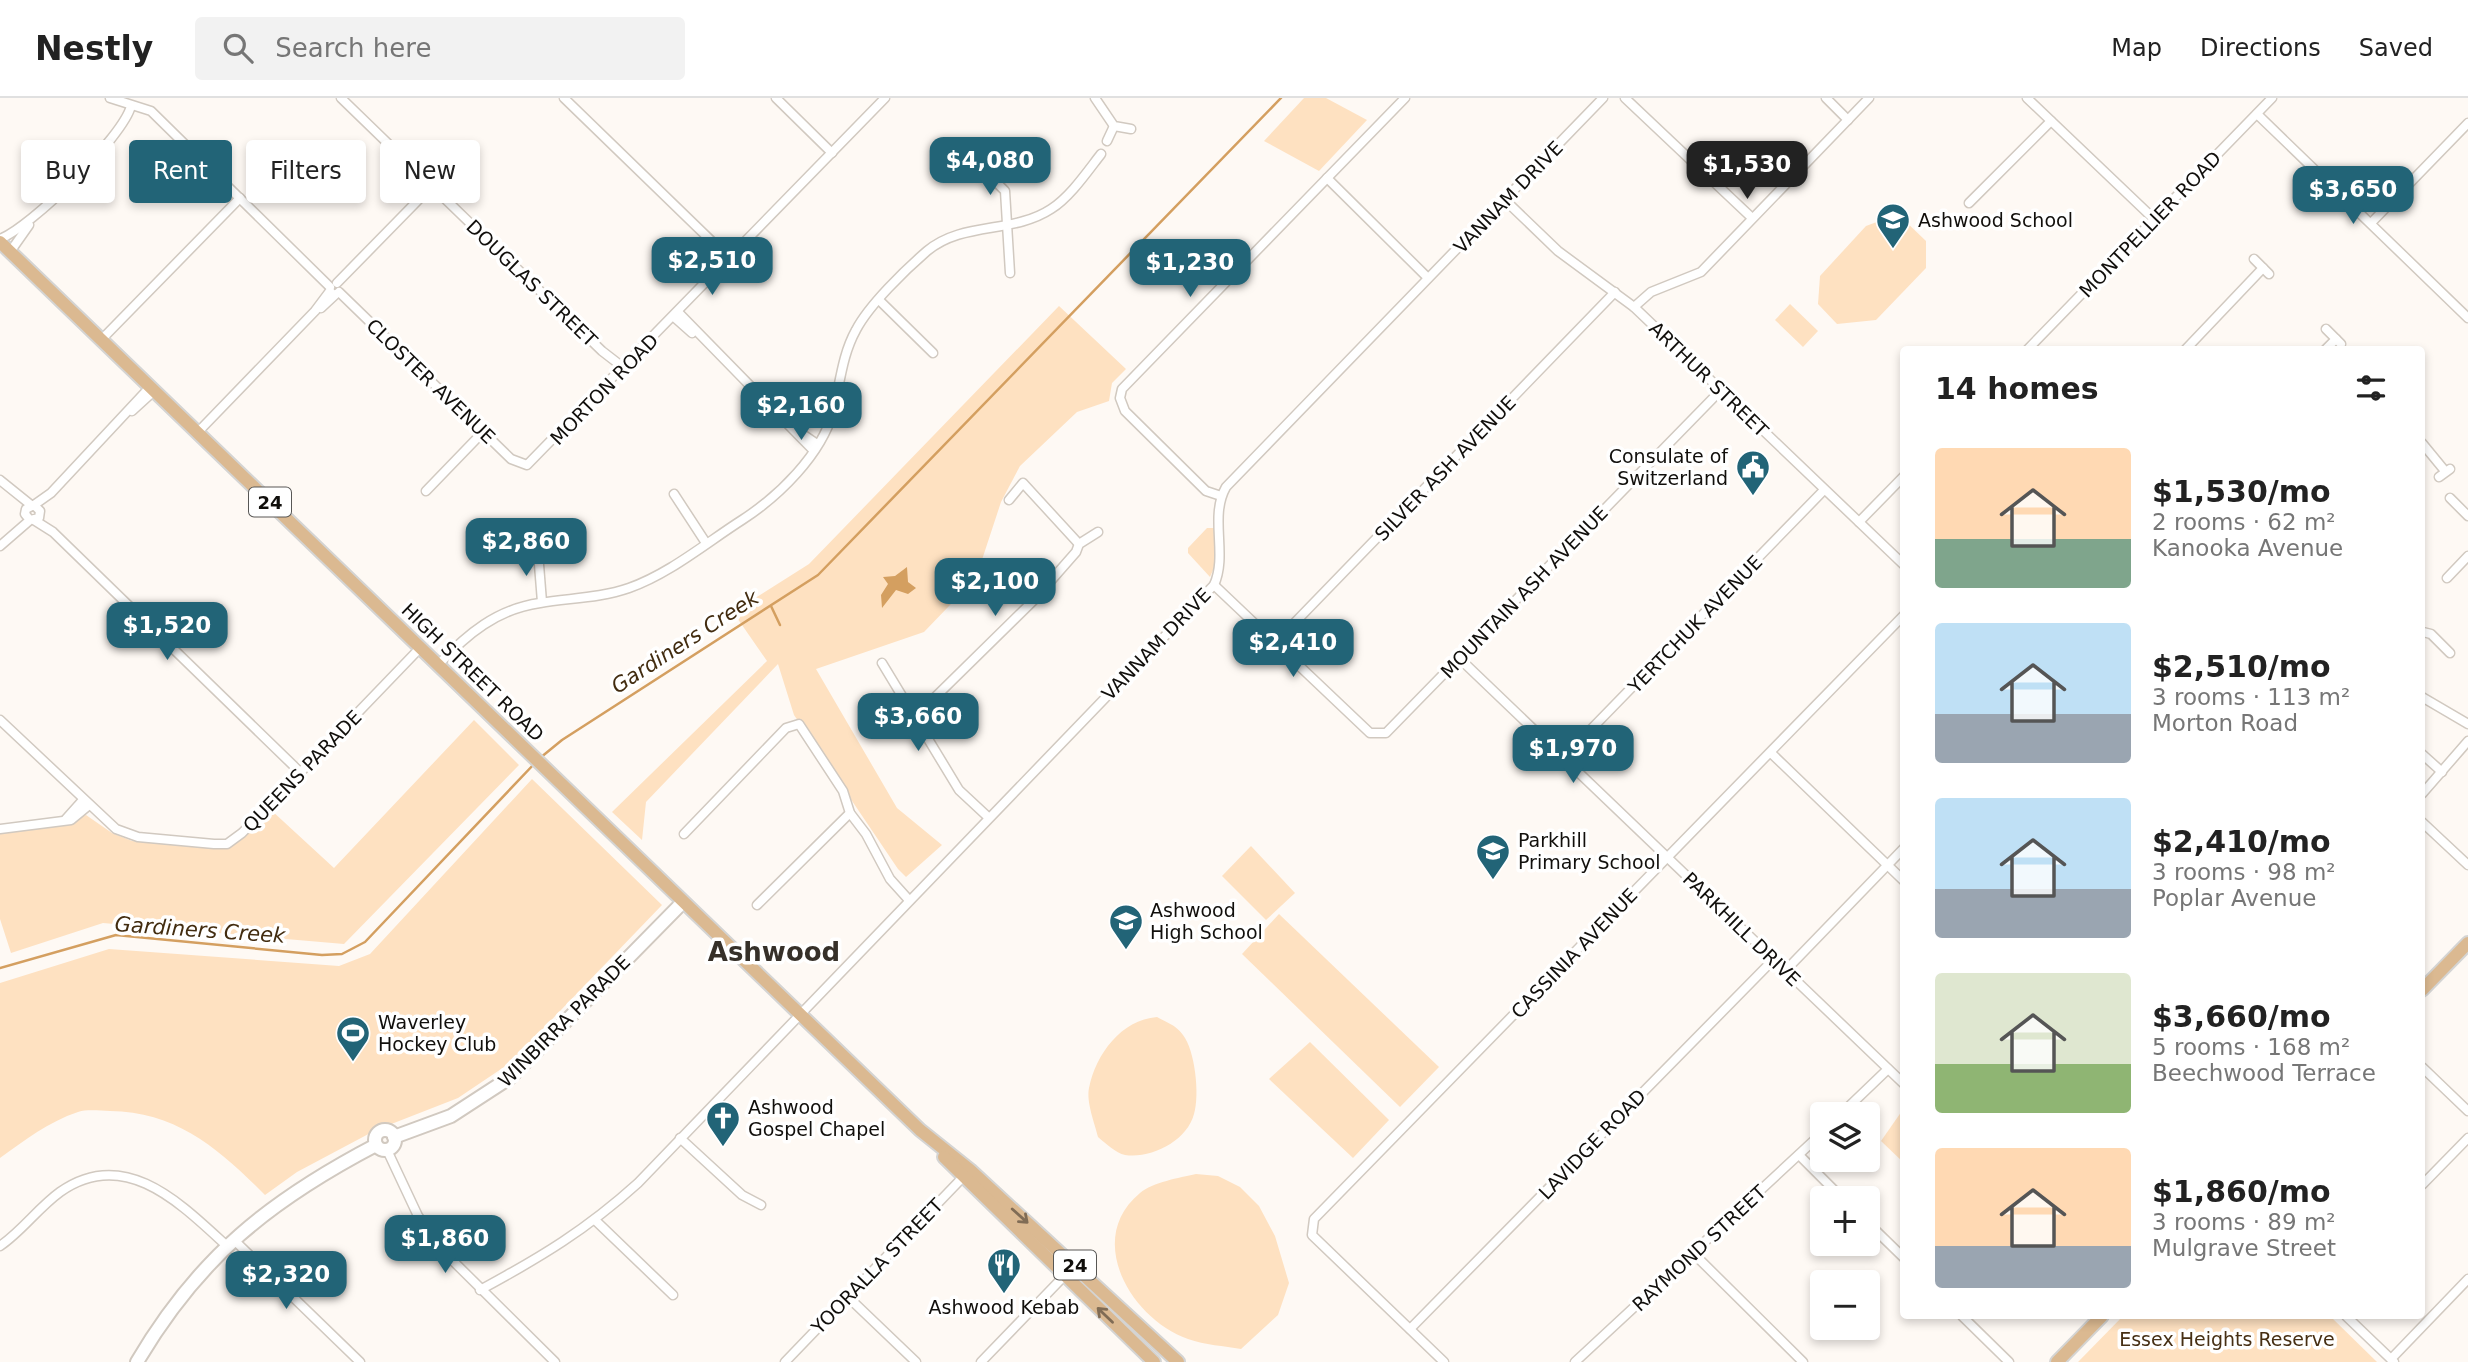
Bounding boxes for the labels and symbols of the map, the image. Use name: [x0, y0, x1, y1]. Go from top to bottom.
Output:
street label: VANNAM DRIVE: [1449, 136, 1567, 258]
pin: $4,080: [933, 138, 1047, 197]
pin: $1,530: [1690, 141, 1804, 201]
street label: MONTPELLIER ROAD: [2075, 147, 2225, 301]
pin: $3,650: [2296, 166, 2410, 226]
school or university icon: Ashwood School: [1874, 201, 1912, 250]
place label: Ashwood School: [1918, 209, 2073, 231]
street label: DOUGLAS STREET: [462, 215, 602, 351]
pin: $2,510: [655, 238, 769, 297]
pin: $1,230: [1133, 240, 1247, 299]
street label: CLOSTER AVENUE: [362, 314, 500, 448]
street label: ARTHUR STREET: [1645, 317, 1773, 441]
street label: MORTON ROAD: [546, 329, 662, 449]
pin: $2,160: [744, 382, 858, 442]
street label: SILVER ASH AVENUE: [1370, 391, 1520, 545]
place label: Consulate of Switzerland: [1609, 445, 1729, 489]
public building icon: Consulate of Switzerland: [1734, 448, 1772, 497]
road number: 24: [249, 488, 291, 516]
street label: MOUNTAIN ASH AVENUE: [1436, 501, 1612, 683]
pin: $2,860: [469, 518, 583, 578]
street label: YERTCHUK AVENUE: [1623, 551, 1766, 698]
pin: $2,100: [938, 559, 1052, 618]
street label: VANNAM DRIVE: [1097, 583, 1215, 705]
water label: Gardiners Creek: [607, 585, 764, 699]
street label: HIGH STREET ROAD: [397, 598, 549, 746]
pin: $1,520: [110, 602, 224, 662]
pin: $2,410: [1236, 620, 1350, 679]
pin: $3,660: [861, 694, 975, 753]
street label: QUEENS PARADE: [238, 706, 366, 836]
pin: $1,970: [1516, 726, 1630, 785]
place label: Parkhill Primary School: [1518, 829, 1661, 873]
school or university icon: Parkhill Primary School: [1474, 832, 1512, 881]
street label: PARKHILL DRIVE: [1679, 867, 1805, 991]
street label: CASSINIA AVENUE: [1506, 884, 1642, 1022]
place label: Ashwood High School: [1150, 899, 1263, 943]
school or university icon: Ashwood High School: [1107, 902, 1145, 951]
water label: Gardiners Creek: [114, 912, 287, 948]
district label: Ashwood: [708, 937, 840, 967]
street label: WINBIRRA PARADE: [494, 951, 634, 1091]
place label: Waverley Hockey Club: [378, 1011, 496, 1055]
sports icon: Waverley Hockey Club: [334, 1014, 372, 1063]
street label: LAVIDGE ROAD: [1534, 1084, 1650, 1204]
place label: Ashwood Gospel Chapel: [748, 1096, 885, 1140]
church icon: Ashwood Gospel Chapel: [704, 1099, 742, 1148]
street label: RAYMOND STREET: [1628, 1180, 1771, 1315]
street label: YOORALLA STREET: [806, 1194, 947, 1339]
one-way arrow: [1011, 1208, 1029, 1224]
pin: $1,860: [388, 1216, 502, 1275]
restaurant icon: Ashwood Kebab: [985, 1246, 1023, 1295]
road number: 24: [1054, 1250, 1096, 1280]
pin: $2,320: [229, 1252, 343, 1311]
place label: Ashwood Kebab: [929, 1296, 1079, 1318]
one-way arrow: [1097, 1306, 1114, 1323]
park label: Essex Heights Reserve: [2119, 1328, 2335, 1350]

